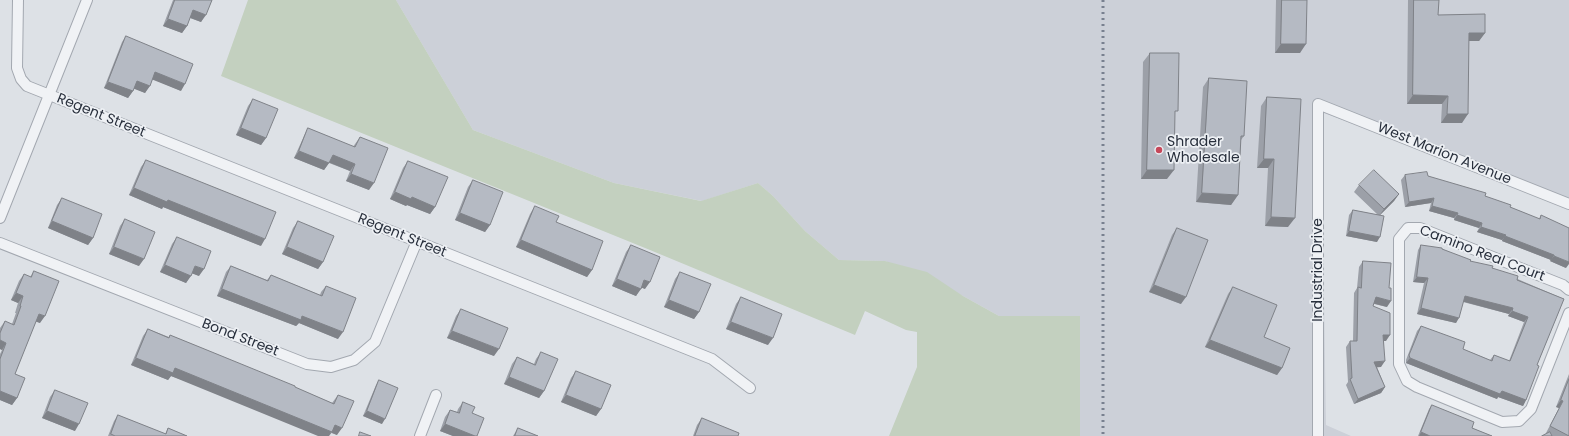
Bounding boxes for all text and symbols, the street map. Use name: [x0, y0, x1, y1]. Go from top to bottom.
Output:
street label: Regent Street: [54, 91, 148, 141]
street label: West Marion Avenue: [1375, 119, 1513, 189]
place label: Shrader Wholesale: [1167, 134, 1240, 166]
marker: Shrader Wholesale: [1154, 145, 1164, 155]
street label: Regent Street: [355, 211, 449, 261]
street label: Industrial Drive: [1310, 218, 1326, 322]
street label: Camino Real Court: [1417, 222, 1547, 286]
street label: Bond Street: [199, 316, 281, 360]

